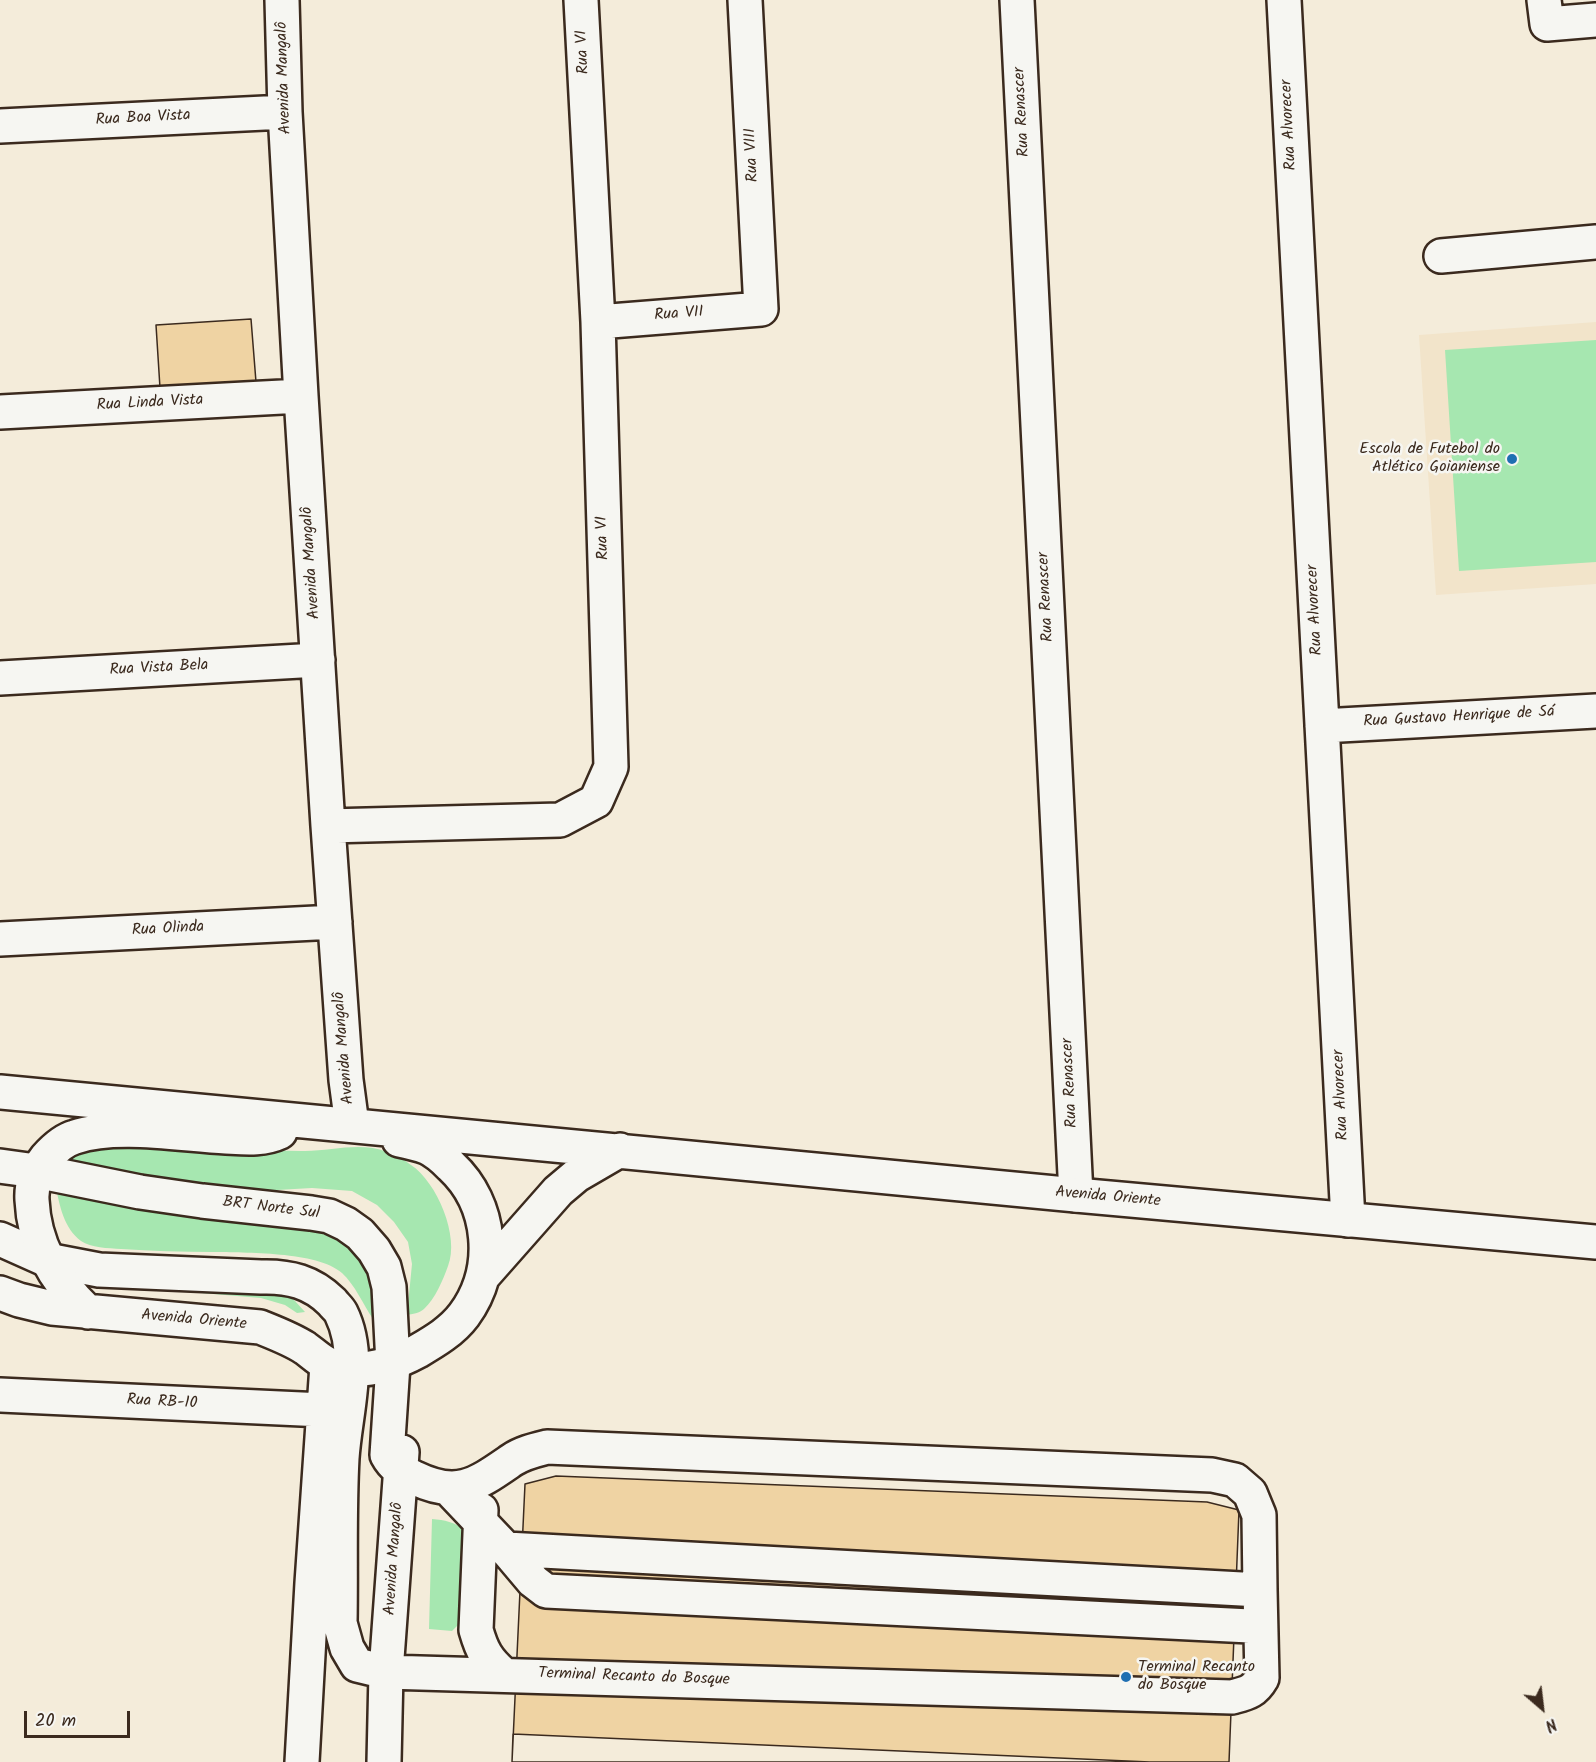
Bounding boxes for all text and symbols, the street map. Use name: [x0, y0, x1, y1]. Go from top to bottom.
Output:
street label: Avenida Mangalô: [273, 21, 297, 135]
street label: Rua VI: [573, 29, 595, 75]
street label: Rua Renascer: [1011, 67, 1035, 157]
street label: Rua Alvorecer: [1278, 79, 1302, 171]
street label: Rua Boa Vista: [95, 107, 191, 131]
street label: Rua VIII: [742, 127, 764, 183]
street label: Rua VII: [654, 304, 704, 326]
street label: Rua Linda Vista: [96, 392, 204, 416]
place label: Escola de Futebol do Atlético Goianiense: [1359, 440, 1500, 478]
marker: Escola de Futebol do Atlético Goianiense: [1505, 452, 1519, 466]
street label: Avenida Mangalô: [298, 506, 326, 620]
street label: Rua VI: [594, 515, 614, 561]
street label: Rua Renascer: [1035, 552, 1059, 642]
street label: Rua Alvorecer: [1304, 564, 1328, 656]
street label: Rua Vista Bela: [109, 657, 209, 681]
street label: Rua Gustavo Henrique de Sá: [1363, 703, 1555, 733]
street label: Rua Olinda: [131, 919, 205, 941]
street label: Avenida Mangalô: [331, 991, 359, 1105]
street label: Rua Renascer: [1059, 1038, 1083, 1128]
street label: Rua Alvorecer: [1330, 1049, 1354, 1141]
street label: Avenida Oriente: [1054, 1184, 1162, 1212]
street label: BRT Norte Sul: [221, 1194, 321, 1224]
street label: Avenida Oriente: [140, 1307, 248, 1335]
street label: Rua RB-10: [126, 1392, 198, 1414]
street label: Avenida Mangalô: [381, 1502, 409, 1616]
place label: Terminal Recanto do Bosque: [1138, 1658, 1255, 1696]
street label: Terminal Recanto do Bosque: [538, 1665, 730, 1691]
marker: Terminal Recanto do Bosque: [1119, 1670, 1133, 1684]
north arrow: [1512, 1678, 1572, 1738]
scale bar: [27, 1699, 134, 1737]
text: 20 m: [35, 1707, 76, 1736]
text: N: [1540, 1711, 1561, 1738]

